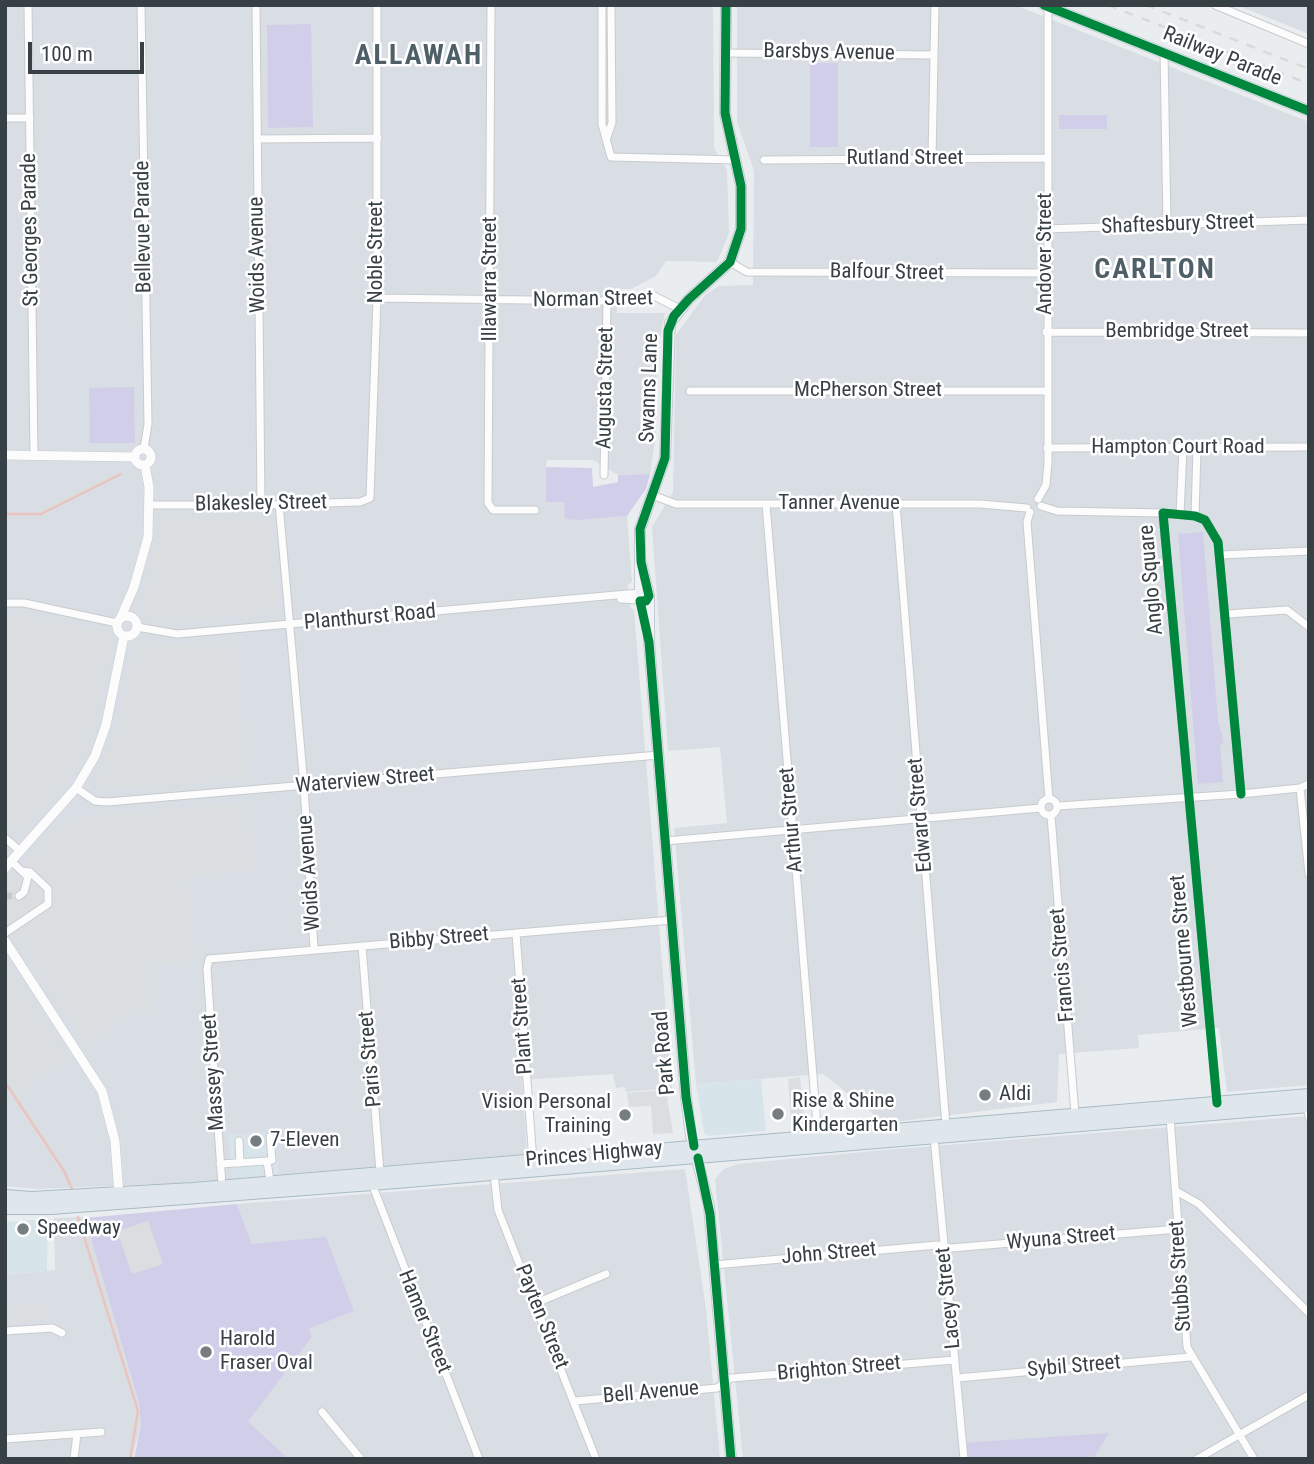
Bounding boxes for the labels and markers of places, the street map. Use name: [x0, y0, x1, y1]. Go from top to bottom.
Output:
place label: Aldi: [999, 1082, 1031, 1108]
marker: Aldi: [977, 1087, 993, 1103]
place label: Rise & Shine Kindergarten: [792, 1089, 898, 1139]
place label: Vision Personal Training: [482, 1090, 611, 1140]
marker: Rise & Shine Kindergarten: [770, 1106, 786, 1122]
marker: Vision Personal Training: [617, 1107, 633, 1123]
place label: 7-Eleven: [270, 1128, 339, 1154]
marker: 7-Eleven: [248, 1133, 264, 1149]
place label: Speedway: [37, 1216, 121, 1242]
marker: Speedway: [15, 1221, 31, 1237]
place label: Harold Fraser Oval: [220, 1327, 313, 1377]
marker: Harold Fraser Oval: [198, 1344, 214, 1360]

